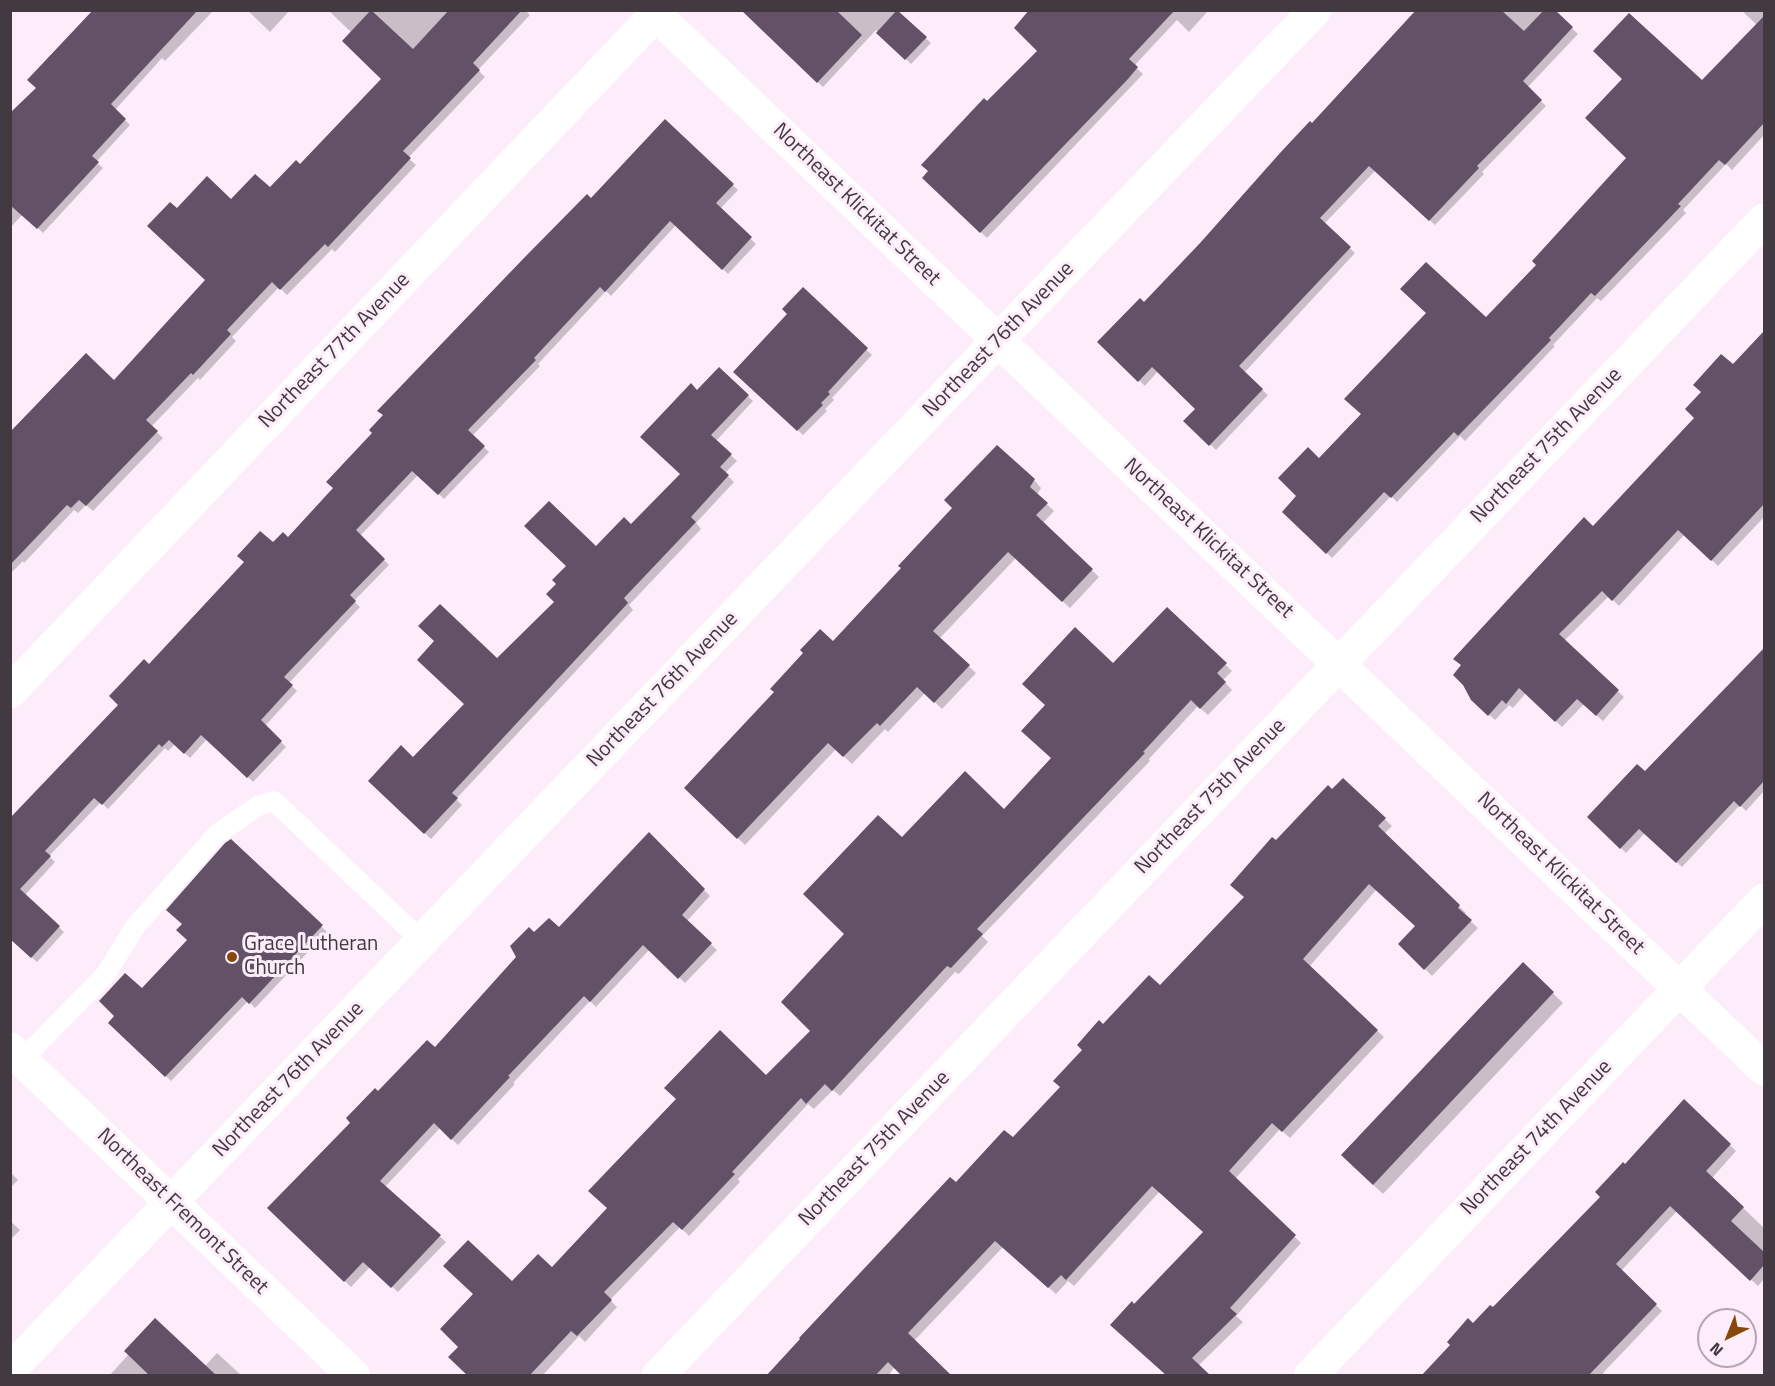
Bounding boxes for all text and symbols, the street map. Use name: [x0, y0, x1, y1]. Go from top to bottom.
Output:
street label: Northeast Klickitat Street: [767, 118, 945, 292]
street label: Northeast 76th Avenue: [918, 257, 1080, 423]
street label: Northeast 77th Avenue: [254, 268, 416, 434]
street label: Northeast 75th Avenue: [1466, 363, 1628, 529]
street label: Northeast Klickitat Street: [1118, 454, 1298, 624]
street label: Northeast 76th Avenue: [582, 607, 744, 773]
street label: Northeast 75th Avenue: [1130, 714, 1292, 880]
street label: Northeast Klickitat Street: [1471, 787, 1649, 961]
place label: Grace Lutheran Church: [244, 932, 378, 982]
marker: Grace Lutheran Church: [225, 950, 239, 964]
street label: Northeast 76th Avenue: [208, 997, 370, 1163]
street label: Northeast 74th Avenue: [1456, 1055, 1618, 1221]
street label: Northeast 75th Avenue: [794, 1066, 956, 1232]
street label: Northeast Fremont Street: [91, 1124, 273, 1300]
north arrow: [1697, 1308, 1757, 1368]
text: N: [1704, 1337, 1728, 1362]

